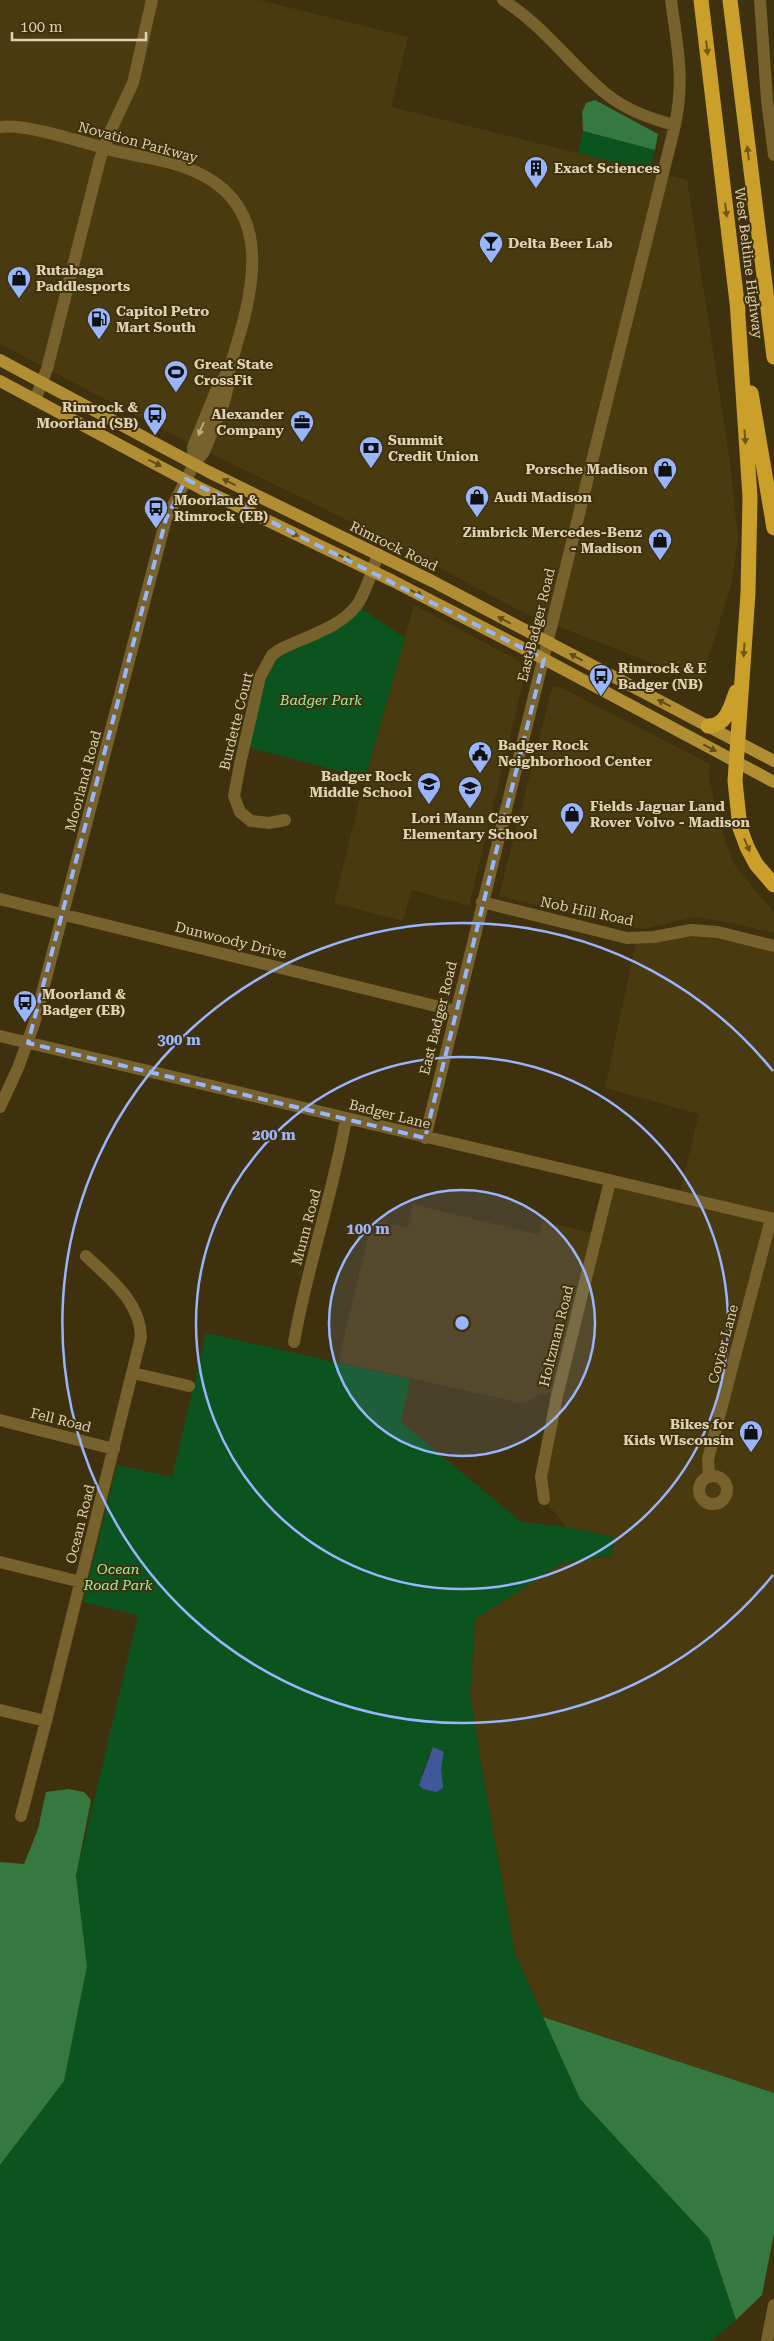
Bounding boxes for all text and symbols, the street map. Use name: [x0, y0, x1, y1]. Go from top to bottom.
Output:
scale bar: [12, 10, 146, 42]
text: 100 m: [20, 18, 63, 36]
one-way arrow: [703, 41, 711, 57]
street label: Novation Parkway: [76, 118, 200, 166]
one-way arrow: [744, 145, 752, 161]
building icon: Exact Sciences: [523, 155, 549, 189]
place label: Exact Sciences: [554, 160, 660, 176]
street label: West Beltline Highway: [732, 187, 766, 340]
one-way arrow: [722, 202, 730, 218]
bar icon: Delta Beer Lab: [478, 230, 504, 264]
place label: Delta Beer Lab: [508, 235, 613, 251]
place label: Rutabaga Paddlesports: [36, 262, 130, 294]
shop icon: Rutabaga Paddlesports: [6, 265, 32, 299]
place label: Capitol Petro Mart South: [116, 303, 209, 335]
fuel station icon: Capitol Petro Mart South: [86, 306, 112, 340]
place label: Great State CrossFit: [194, 356, 273, 388]
sports icon: Great State CrossFit: [163, 359, 189, 393]
place label: Rimrock & Moorland (SB): [36, 399, 138, 431]
bus stop icon: Rimrock & Moorland (SB): [142, 402, 168, 436]
place label: Alexander Company: [211, 406, 285, 438]
office icon: Alexander Company: [289, 409, 315, 443]
one-way arrow: [196, 422, 204, 436]
one-way arrow: [742, 429, 750, 445]
place label: Summit Credit Union: [388, 432, 479, 464]
bank icon: Summit Credit Union: [358, 435, 384, 469]
shop icon: Porsche Madison: [652, 456, 678, 490]
one-way arrow: [147, 459, 162, 467]
place label: Porsche Madison: [526, 461, 649, 477]
one-way arrow: [222, 477, 236, 485]
shop icon: Audi Madison: [464, 484, 490, 518]
place label: Audi Madison: [494, 489, 593, 505]
place label: Moorland & Rimrock (EB): [174, 492, 268, 524]
bus stop icon: Moorland & Rimrock (EB): [143, 495, 169, 529]
street label: Rimrock Road: [347, 518, 441, 574]
place label: Zimbrick Mercedes-Benz - Madison: [463, 524, 643, 556]
shop icon: Zimbrick Mercedes-Benz - Madison: [647, 527, 673, 561]
one-way arrow: [285, 529, 299, 537]
one-way arrow: [338, 554, 352, 562]
street label: East Badger Road: [514, 566, 558, 684]
one-way arrow: [409, 589, 423, 597]
one-way arrow: [497, 616, 512, 624]
one-way arrow: [740, 642, 748, 658]
one-way arrow: [569, 653, 583, 661]
place label: Rimrock & E Badger (NB): [618, 660, 707, 692]
bus stop icon: Rimrock & E Badger (NB): [588, 663, 614, 697]
street label: Burdette Court: [216, 670, 256, 772]
park label: Badger Park: [279, 692, 362, 708]
one-way arrow: [657, 699, 672, 707]
street label: Moorland Road: [62, 729, 104, 833]
place label: Badger Rock Neighborhood Center: [498, 737, 653, 769]
public building icon: Badger Rock Neighborhood Center: [467, 740, 493, 774]
one-way arrow: [702, 744, 717, 752]
place label: Badger Rock Middle School: [310, 768, 412, 800]
school or university icon: Badger Rock Middle School: [416, 771, 442, 805]
school or university icon: Lori Mann Carey Elementary School: [457, 775, 483, 809]
place label: Fields Jaguar Land Rover Volvo - Madison: [590, 798, 750, 830]
shop icon: Fields Jaguar Land Rover Volvo - Madison: [559, 801, 585, 835]
place label: Lori Mann Carey Elementary School: [403, 810, 538, 842]
one-way arrow: [743, 838, 751, 853]
street label: Nob Hill Road: [539, 893, 635, 929]
street label: Dunwoody Drive: [174, 918, 289, 962]
street label: East Badger Road: [416, 959, 460, 1077]
place label: Moorland & Badger (EB): [42, 986, 126, 1018]
bus stop icon: Moorland & Badger (EB): [12, 989, 38, 1023]
text: 300 m: [157, 1031, 201, 1049]
street label: Badger Lane: [348, 1096, 433, 1132]
text: 200 m: [252, 1126, 296, 1144]
street label: Munn Road: [288, 1187, 324, 1267]
text: 100 m: [346, 1220, 390, 1238]
street label: Holtzman Road: [536, 1284, 576, 1388]
street label: Coyier Lane: [705, 1302, 741, 1385]
centre of rings: [453, 1314, 471, 1332]
street label: Fell Road: [29, 1405, 93, 1435]
place label: Bikes for Kids WIsconsin: [623, 1416, 735, 1448]
shop icon: Bikes for Kids WIsconsin: [738, 1419, 764, 1453]
street label: Ocean Road: [62, 1483, 98, 1565]
park label: Ocean Road Park: [83, 1561, 153, 1593]

